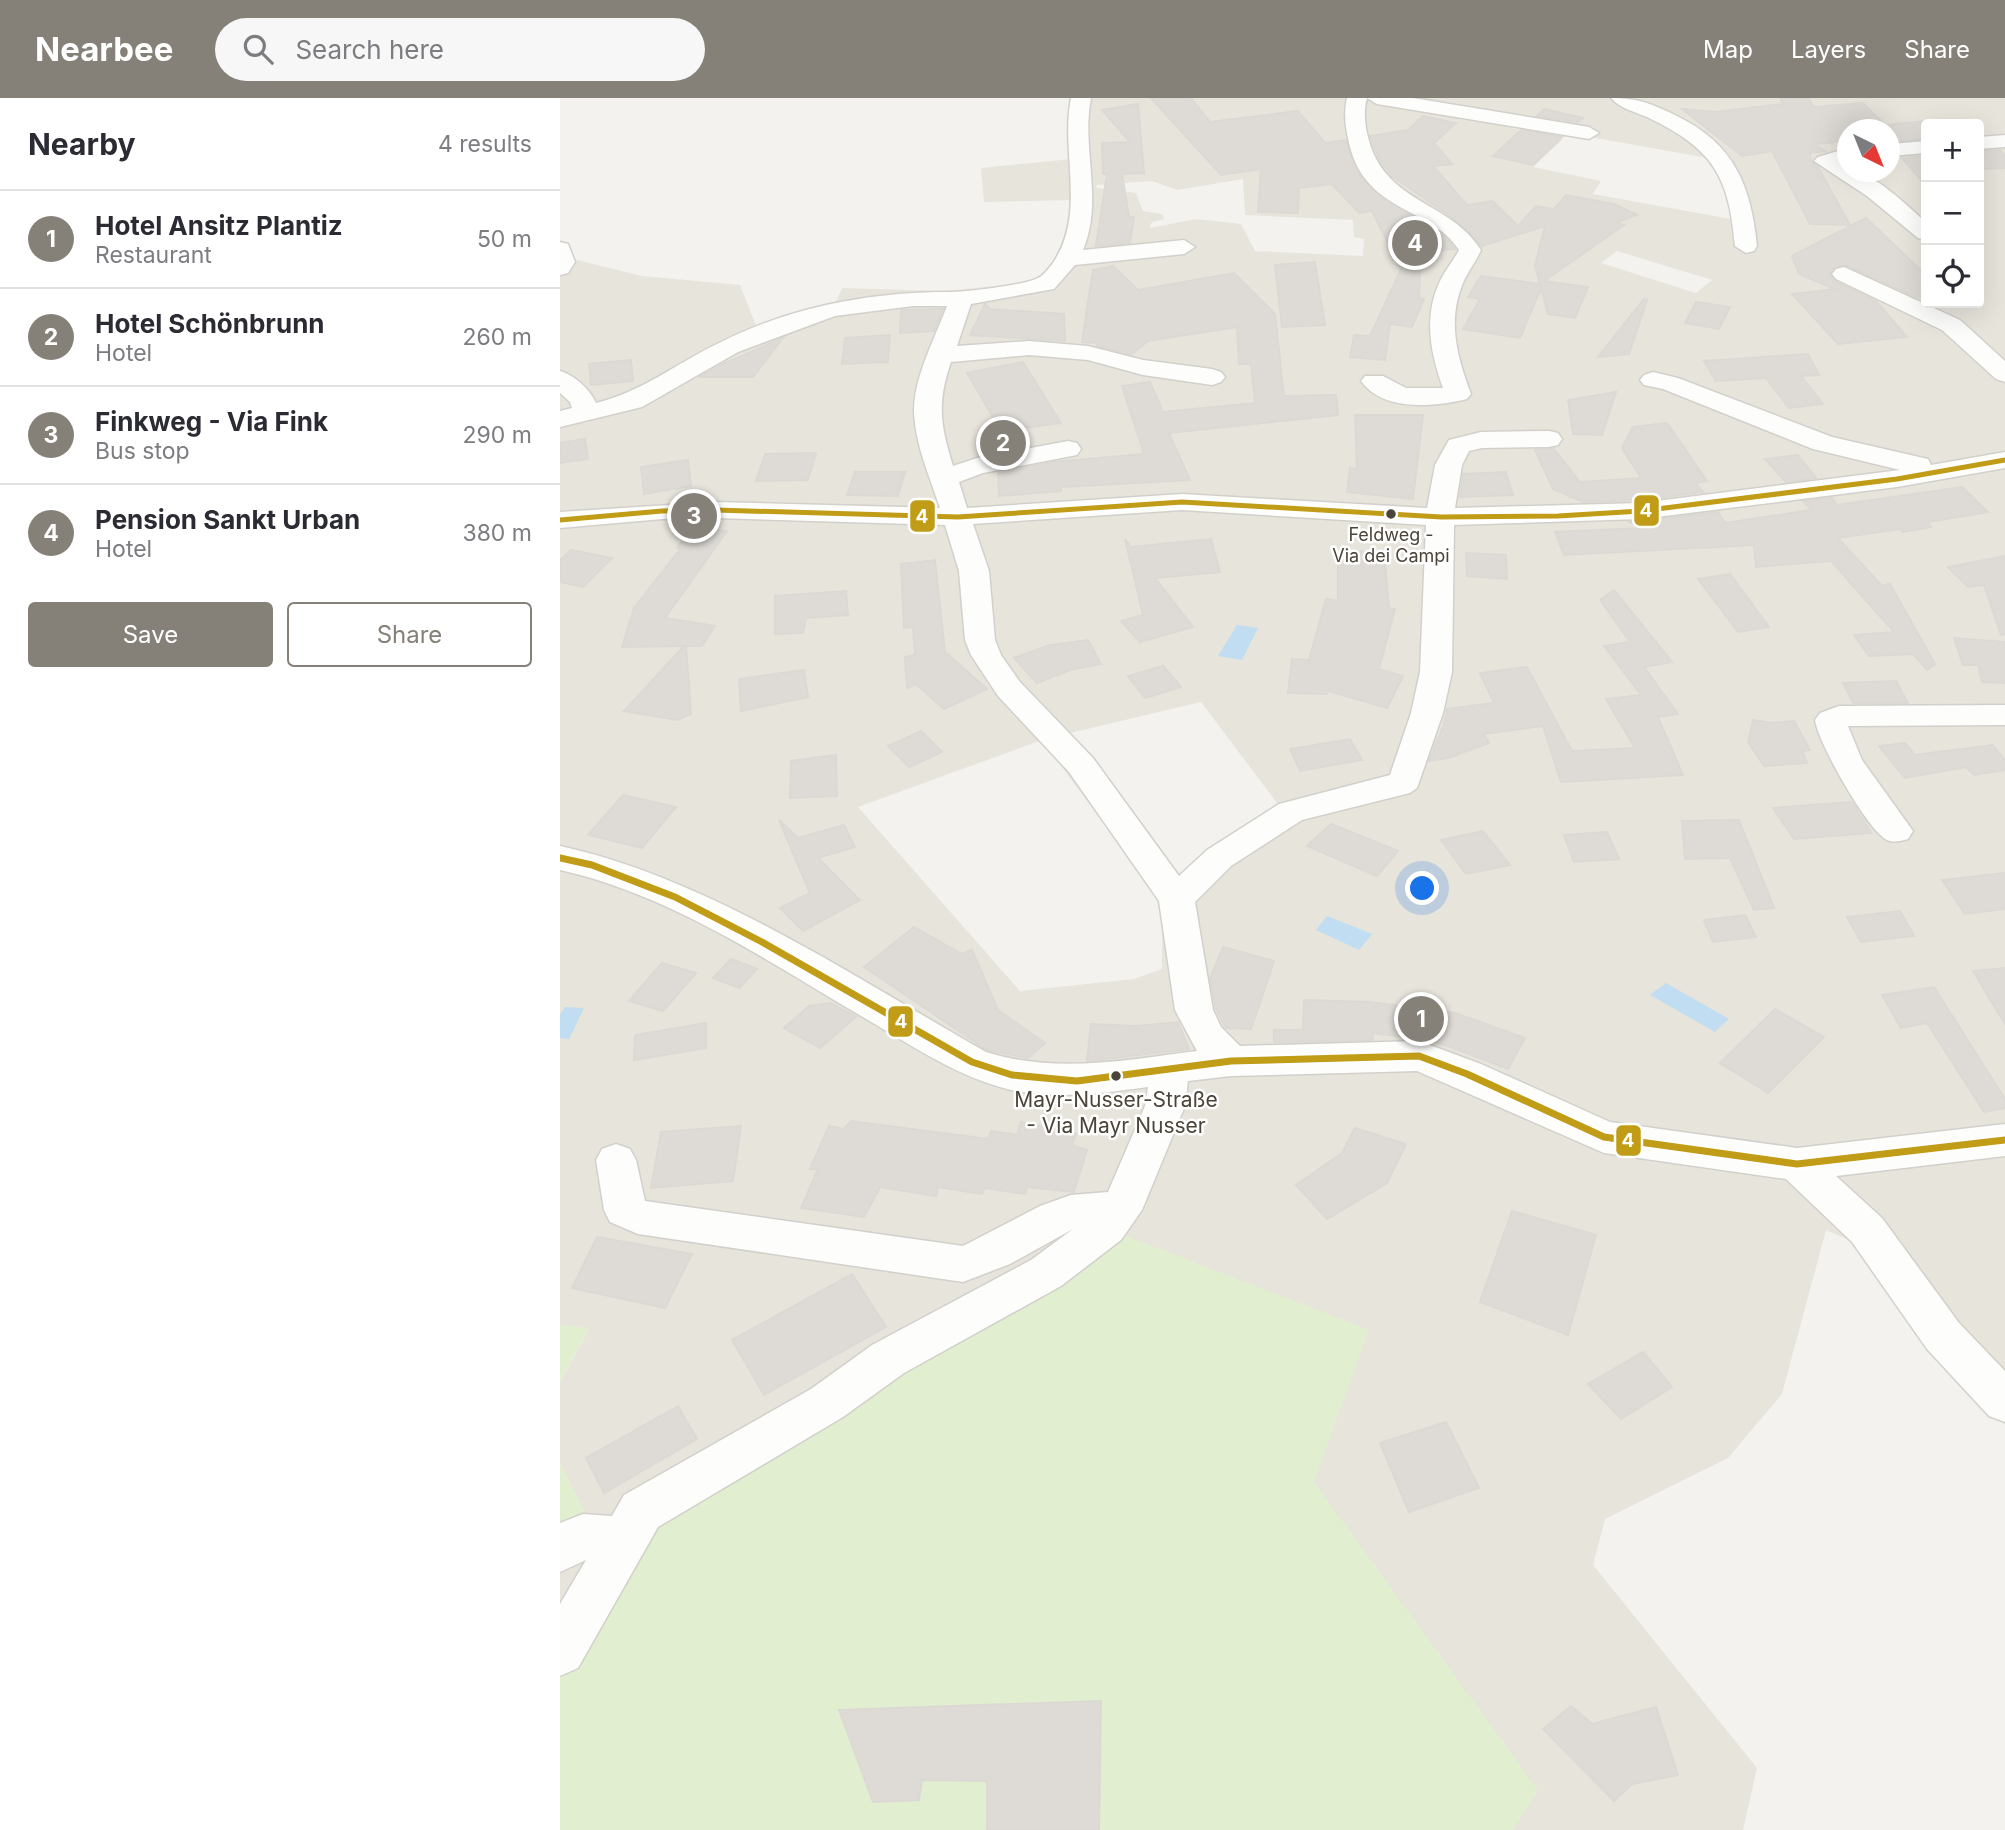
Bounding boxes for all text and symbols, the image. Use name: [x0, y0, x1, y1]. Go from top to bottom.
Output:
search box: [215, 18, 705, 81]
text: Nearbee: [35, 29, 173, 69]
icon: search: [239, 30, 277, 68]
text: Search here: [295, 34, 444, 65]
text: Map: [1703, 35, 1753, 64]
text: Layers: [1791, 35, 1866, 64]
text: Share: [1904, 35, 1970, 64]
north arrow: [1837, 119, 1900, 182]
map controls: [1921, 119, 1984, 308]
button: +: [1921, 119, 1984, 182]
text: Nearby: [28, 126, 136, 162]
text: 4 results: [438, 130, 532, 158]
button: −: [1921, 182, 1984, 245]
text: Hotel Ansitz Plantiz: [95, 210, 343, 241]
pin: 4: [1392, 217, 1438, 269]
text: 1: [46, 225, 56, 253]
text: 50 m: [477, 225, 532, 253]
text: Restaurant: [95, 241, 212, 269]
button: locate: [1921, 245, 1984, 308]
text: Hotel Schönbrunn: [95, 308, 325, 339]
text: 2: [44, 323, 58, 351]
text: 260 m: [463, 323, 532, 351]
text: Hotel: [95, 339, 152, 367]
text: Finkweg - Via Fink: [95, 406, 328, 437]
pin: 2: [980, 417, 1026, 469]
text: 3: [44, 421, 58, 449]
text: 290 m: [463, 421, 532, 449]
text: Bus stop: [95, 437, 190, 465]
pin: 3: [671, 490, 717, 542]
line badge: 4: [1633, 494, 1660, 527]
line badge: 4: [909, 499, 936, 533]
text: 4: [1640, 499, 1652, 522]
text: Pension Sankt Urban: [95, 504, 360, 535]
text: 4: [916, 505, 928, 528]
marker: Feldweg - Via dei Campi: [1384, 507, 1398, 521]
text: 4: [43, 519, 59, 547]
text: 380 m: [462, 519, 532, 547]
place label: Feldweg - Via dei Campi: [1332, 524, 1450, 566]
text: Hotel: [95, 535, 152, 563]
button: Save: [28, 602, 273, 667]
button: Share: [287, 602, 532, 667]
your location: [1405, 871, 1439, 905]
pin: 1: [1398, 993, 1444, 1045]
line badge: 4: [887, 1005, 914, 1038]
text: 4: [895, 1010, 907, 1033]
marker: Mayr-Nusser-Straße - Via Mayr Nusser: [1109, 1069, 1123, 1083]
place label: Mayr-Nusser-Straße - Via Mayr Nusser: [1014, 1087, 1218, 1138]
line badge: 4: [1615, 1124, 1642, 1157]
text: 4: [1622, 1129, 1634, 1152]

